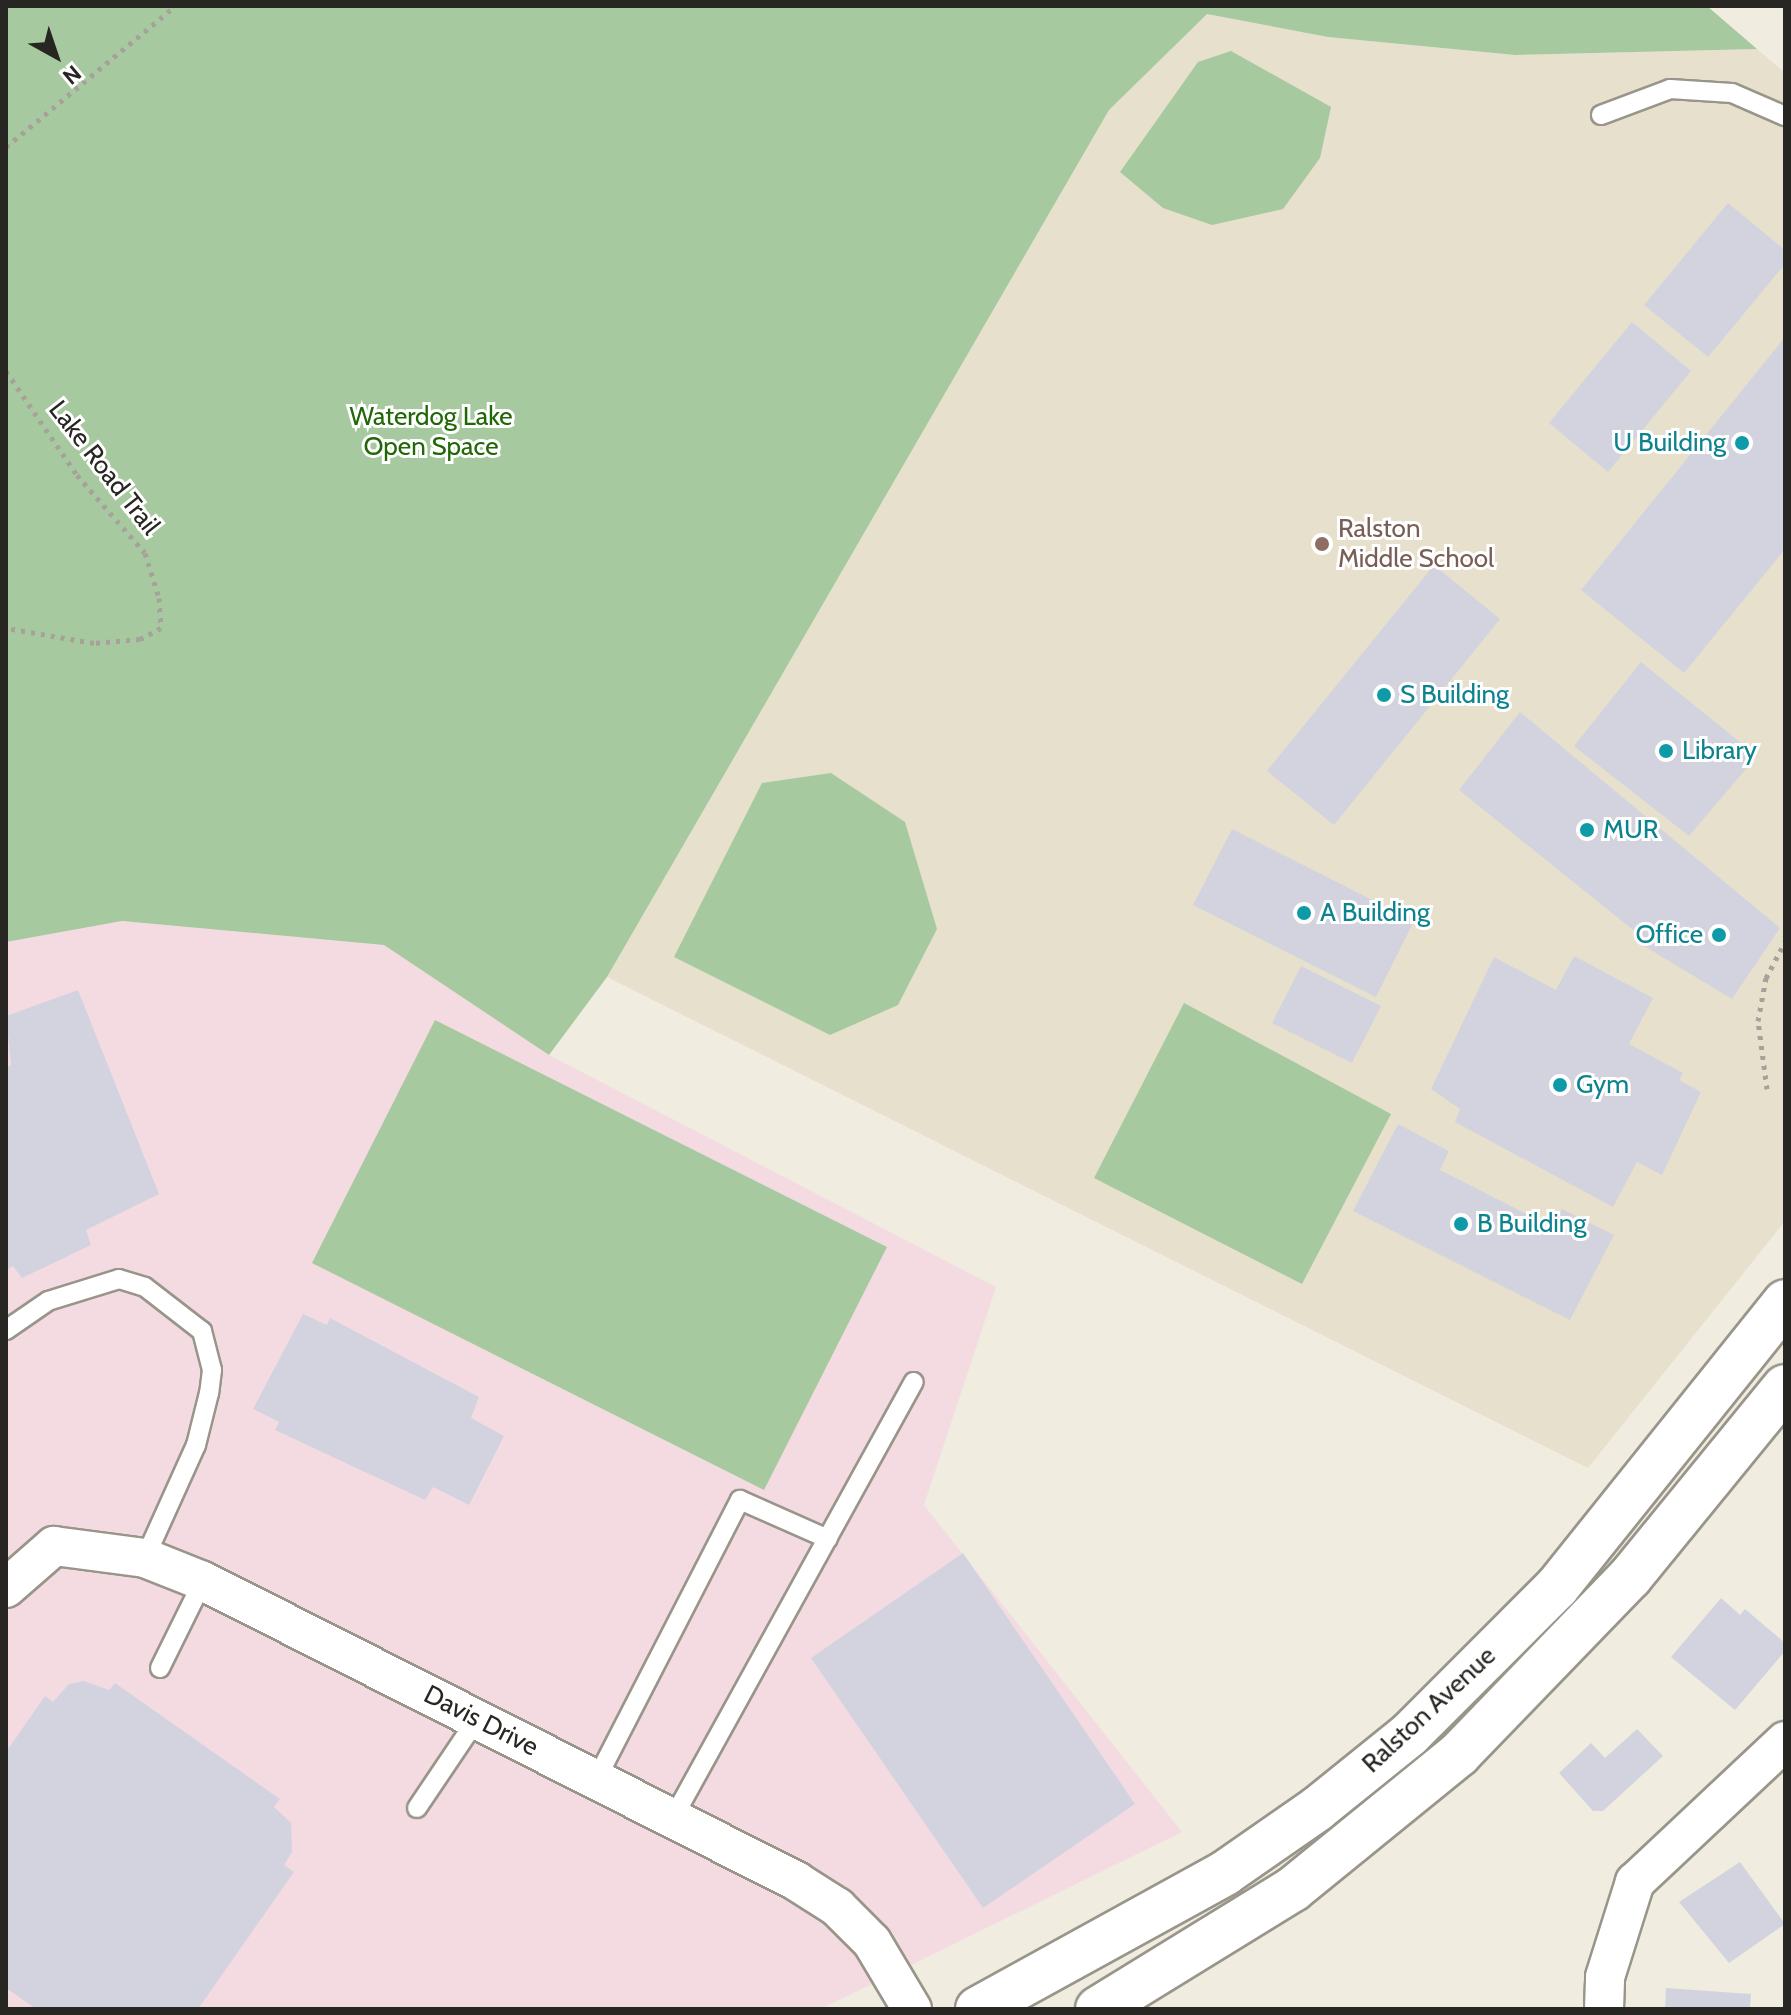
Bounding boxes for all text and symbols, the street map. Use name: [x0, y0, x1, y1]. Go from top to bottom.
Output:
north arrow: [16, 16, 96, 96]
text: N: [57, 59, 86, 90]
street label: Lake Road Trail: [42, 395, 166, 541]
park label: Waterdog Lake Open Space: [349, 401, 513, 462]
place label: U Building: [1613, 427, 1726, 459]
marker: U Building: [1733, 434, 1751, 452]
place label: Ralston Middle School: [1338, 513, 1494, 574]
marker: Ralston Middle School: [1313, 535, 1331, 553]
place label: S Building: [1400, 679, 1509, 711]
marker: S Building: [1375, 686, 1393, 704]
place label: Library: [1682, 735, 1757, 767]
marker: Library: [1657, 742, 1675, 760]
place label: MUR: [1603, 814, 1658, 846]
marker: MUR: [1578, 821, 1596, 839]
place label: A Building: [1320, 897, 1430, 929]
marker: A Building: [1295, 904, 1313, 922]
place label: Office: [1635, 919, 1703, 951]
marker: Office: [1710, 926, 1728, 944]
place label: Gym: [1576, 1069, 1629, 1101]
marker: Gym: [1551, 1076, 1569, 1094]
place label: B Building: [1477, 1208, 1586, 1240]
marker: B Building: [1452, 1215, 1470, 1233]
street label: Ralston Avenue: [1356, 1640, 1502, 1780]
street label: Davis Drive: [419, 1679, 543, 1763]

